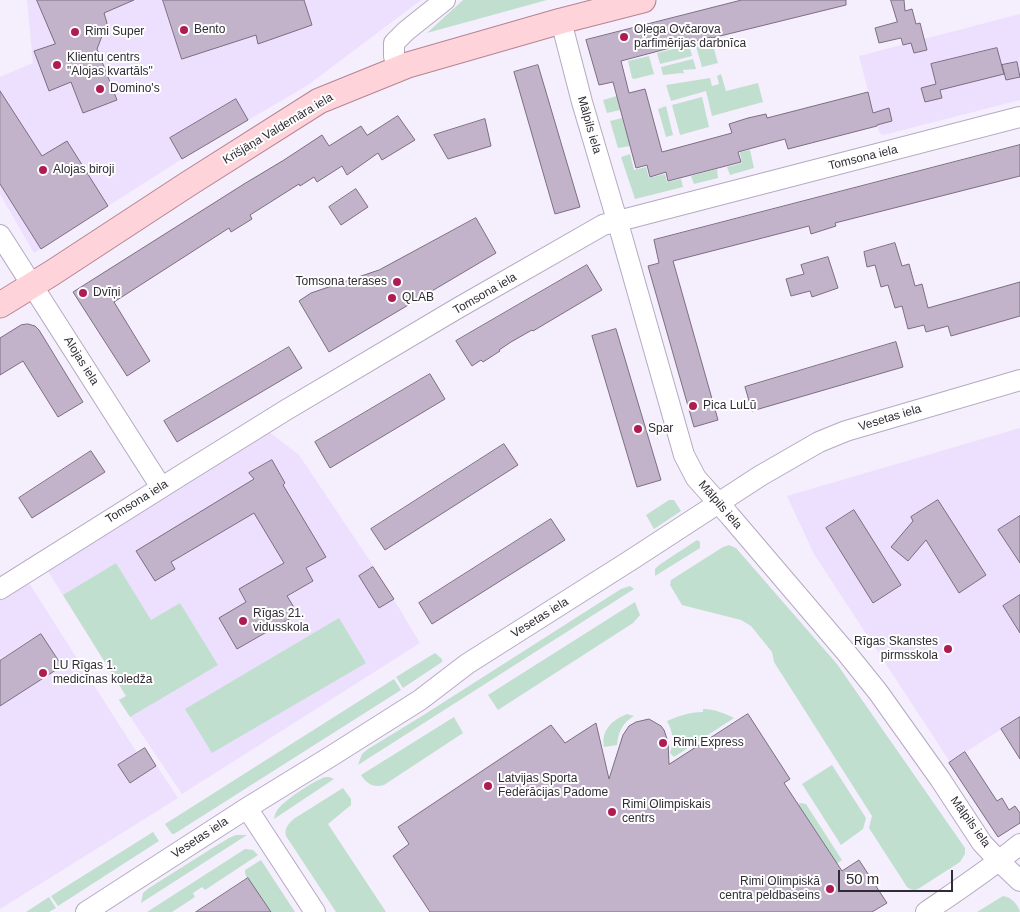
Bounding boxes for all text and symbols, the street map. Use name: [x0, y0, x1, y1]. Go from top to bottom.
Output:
place label: Bento: [194, 23, 225, 37]
place label: Oļega Ovčarova parfimērijas darbnīca: [634, 23, 746, 51]
marker: Bento: [178, 24, 190, 36]
place label: Rimi Super: [85, 25, 144, 39]
marker: Rimi Super: [69, 26, 81, 38]
marker: Oļega Ovčarova parfimērijas darbnīca: [618, 31, 630, 43]
place label: Klientu centrs "Alojas kvartāls": [67, 51, 153, 79]
marker: Klientu centrs "Alojas kvartāls": [51, 59, 63, 71]
place label: Domino's: [110, 82, 160, 96]
marker: Domino's: [94, 83, 106, 95]
street label: Krišjāņa Valdemāra iela: [220, 90, 336, 168]
street label: Mālpils iela: [574, 94, 604, 156]
street label: Tomsona iela: [827, 142, 899, 174]
place label: Alojas biroji: [53, 163, 114, 177]
marker: Alojas biroji: [37, 164, 49, 176]
street label: Tomsona iela: [451, 270, 519, 318]
place label: Tomsona terases: [296, 275, 387, 289]
marker: Tomsona terases: [391, 276, 403, 288]
place label: Dvīņi: [93, 286, 120, 300]
marker: Dvīņi: [77, 287, 89, 299]
place label: QLAB: [402, 291, 434, 305]
marker: QLAB: [386, 292, 398, 304]
street label: Alojas iela: [60, 334, 102, 388]
place label: Pica LuLū: [703, 399, 756, 413]
marker: Pica LuLū: [687, 400, 699, 412]
street label: Vesetas iela: [857, 402, 923, 434]
place label: Spar: [648, 422, 673, 436]
marker: Spar: [632, 423, 644, 435]
street label: Tomsona iela: [103, 477, 171, 527]
street label: Mālpils iela: [695, 478, 745, 532]
street label: Vesetas iela: [509, 595, 571, 641]
place label: Rīgas 21. vidusskola: [253, 607, 309, 635]
marker: Rīgas 21. vidusskola: [237, 615, 249, 627]
place label: Rīgas Skanstes pirmsskola: [854, 635, 938, 663]
marker: Rīgas Skanstes pirmsskola: [942, 643, 954, 655]
place label: LU Rīgas 1. medicīnas koledža: [53, 659, 152, 687]
marker: LU Rīgas 1. medicīnas koledža: [37, 667, 49, 679]
place label: Rimi Express: [673, 736, 744, 750]
marker: Rimi Express: [657, 737, 669, 749]
place label: Latvijas Sporta Federācijas Padome: [498, 772, 608, 800]
marker: Latvijas Sporta Federācijas Padome: [482, 780, 494, 792]
street label: Mālpils iela: [947, 794, 993, 850]
place label: Rimi Olimpiskais centrs: [622, 798, 711, 826]
marker: Rimi Olimpiskais centrs: [606, 806, 618, 818]
street label: Vesetas iela: [169, 814, 231, 862]
scale bar: [840, 860, 955, 892]
text: 50 m: [846, 870, 879, 887]
place label: Rimi Olimpiskā centra peldbaseins: [719, 875, 820, 903]
marker: Rimi Olimpiskā centra peldbaseins: [824, 883, 836, 895]

